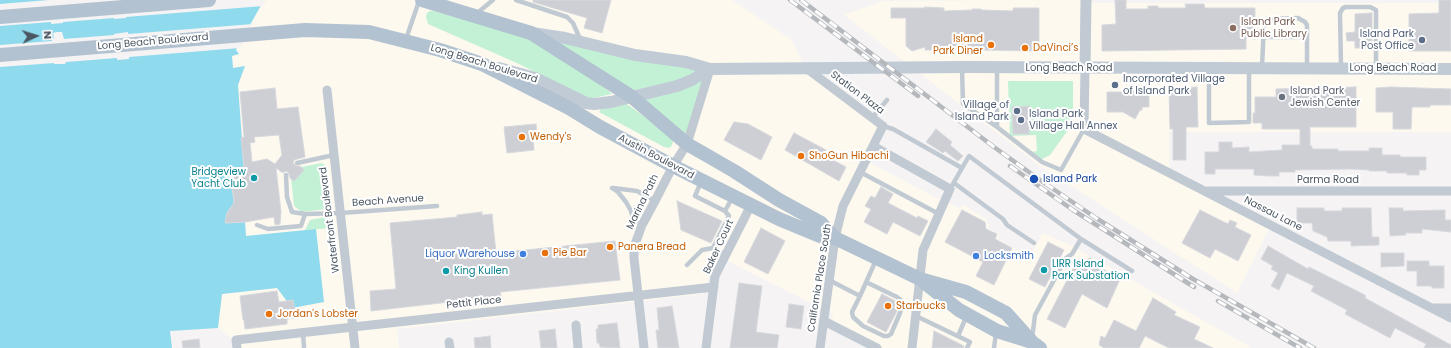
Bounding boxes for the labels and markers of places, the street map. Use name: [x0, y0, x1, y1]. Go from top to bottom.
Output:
place label: Island Park Public Library: [1241, 16, 1307, 40]
marker: Island Park Public Library: [1228, 23, 1238, 33]
place label: Island Park Post Office: [1360, 28, 1414, 52]
place label: Island Park Diner: [933, 33, 983, 56]
marker: Island Park Post Office: [1417, 35, 1427, 45]
marker: Island Park Diner: [986, 40, 996, 50]
place label: DaVinci’s: [1033, 42, 1078, 54]
marker: DaVinci’s: [1020, 43, 1030, 53]
place label: Incorporated Village of Island Park: [1123, 73, 1225, 96]
marker: Incorporated Village of Island Park: [1110, 80, 1120, 90]
place label: Island Park Jewish Center: [1290, 85, 1360, 108]
marker: Island Park Jewish Center: [1277, 92, 1287, 102]
place label: Village of Island Park: [955, 99, 1009, 122]
marker: Village of Island Park: [1012, 106, 1022, 116]
place label: Island Park Village Hall Annex: [1029, 108, 1117, 132]
marker: Island Park Village Hall Annex: [1016, 115, 1026, 125]
place label: Wendy's: [530, 131, 572, 143]
marker: Wendy's: [517, 132, 527, 142]
place label: ShoGun Hibachi: [809, 150, 889, 162]
marker: ShoGun Hibachi: [796, 151, 806, 161]
place label: Bridgeview Yacht Club: [191, 166, 246, 190]
marker: Bridgeview Yacht Club: [249, 173, 259, 183]
marker: Island Park: [1028, 173, 1040, 185]
place label: Island Park: [1043, 173, 1097, 185]
place label: Panera Bread: [618, 241, 686, 253]
marker: Panera Bread: [605, 242, 615, 252]
place label: Pie Bar: [553, 247, 587, 259]
place label: Liquor Warehouse: [425, 248, 515, 260]
marker: Pie Bar: [540, 248, 550, 258]
marker: Liquor Warehouse: [518, 249, 528, 259]
place label: Locksmith: [984, 250, 1034, 262]
marker: Locksmith: [971, 251, 981, 261]
place label: LIRR Island Park Substation: [1052, 258, 1130, 282]
place label: King Kullen: [454, 265, 508, 277]
marker: LIRR Island Park Substation: [1039, 265, 1049, 275]
marker: King Kullen: [441, 266, 451, 276]
place label: Starbucks: [896, 300, 946, 312]
marker: Starbucks: [883, 301, 893, 311]
place label: Jordan's Lobster: [277, 308, 358, 320]
marker: Jordan's Lobster: [264, 309, 274, 319]

